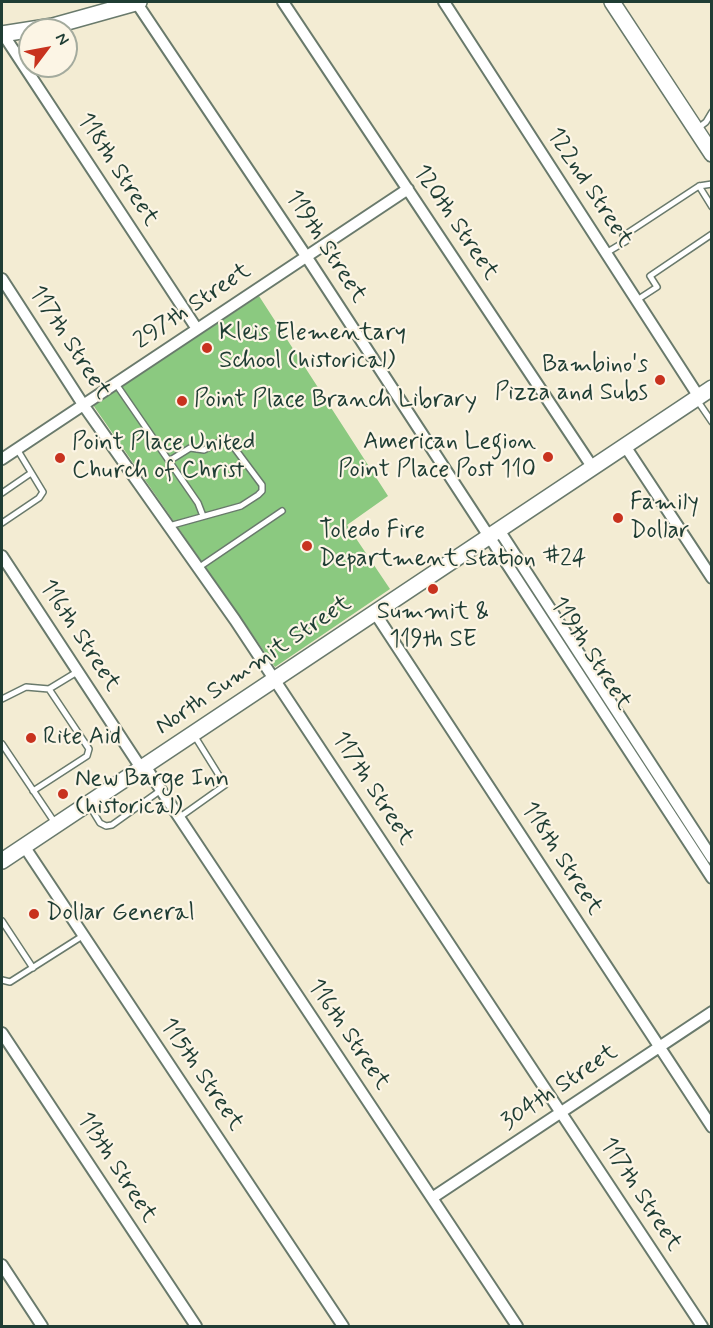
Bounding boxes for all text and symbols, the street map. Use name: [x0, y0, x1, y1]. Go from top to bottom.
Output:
north arrow: [18, 18, 78, 78]
text: N: [50, 29, 74, 49]
street label: 118th Street: [70, 108, 164, 232]
street label: 122nd Street: [540, 123, 638, 253]
street label: 120th Street: [406, 160, 504, 286]
street label: 119th Street: [278, 185, 372, 309]
street label: 297th Street: [129, 257, 257, 357]
street label: 117th Street: [22, 281, 116, 405]
place label: Kleis Elementary School (historical): [219, 320, 406, 376]
marker: Kleis Elementary School (historical): [200, 341, 214, 355]
place label: Bambino's Pizza and Subs: [495, 352, 648, 408]
marker: Bambino's Pizza and Subs: [653, 373, 667, 387]
place label: Point Place Branch Library: [194, 387, 477, 415]
marker: Point Place Branch Library: [175, 394, 189, 408]
place label: American Legion Point Place Post 110: [338, 429, 536, 485]
place label: Point Place United Church of Christ: [72, 430, 255, 486]
marker: American Legion Point Place Post 110: [541, 450, 555, 464]
marker: Point Place United Church of Christ: [53, 451, 67, 465]
place label: Family Dollar: [630, 490, 699, 546]
marker: Family Dollar: [611, 511, 625, 525]
place label: Toledo Fire Department Station #24: [319, 518, 586, 574]
marker: Toledo Fire Department Station #24: [300, 539, 314, 553]
street label: 116th Street: [32, 575, 126, 697]
marker: Summit & 119th SE: [426, 582, 440, 596]
street label: North Summit Street: [151, 590, 357, 742]
street label: 119th Street: [543, 592, 637, 716]
place label: Summit & 119th SE: [377, 599, 489, 655]
place label: Rite Aid: [43, 724, 121, 752]
street label: 117th Street: [325, 727, 419, 851]
marker: Rite Aid: [24, 731, 38, 745]
place label: New Barge Inn (historical): [75, 766, 229, 822]
marker: New Barge Inn (historical): [56, 787, 70, 801]
street label: 118th Street: [514, 797, 608, 921]
place label: Dollar General: [46, 900, 195, 928]
marker: Dollar General: [27, 907, 41, 921]
street label: 116th Street: [300, 974, 396, 1096]
street label: 115th Street: [153, 1013, 249, 1137]
street label: 304th Street: [496, 1039, 624, 1137]
street label: 113th Street: [70, 1107, 162, 1229]
street label: 117th Street: [593, 1133, 687, 1257]

